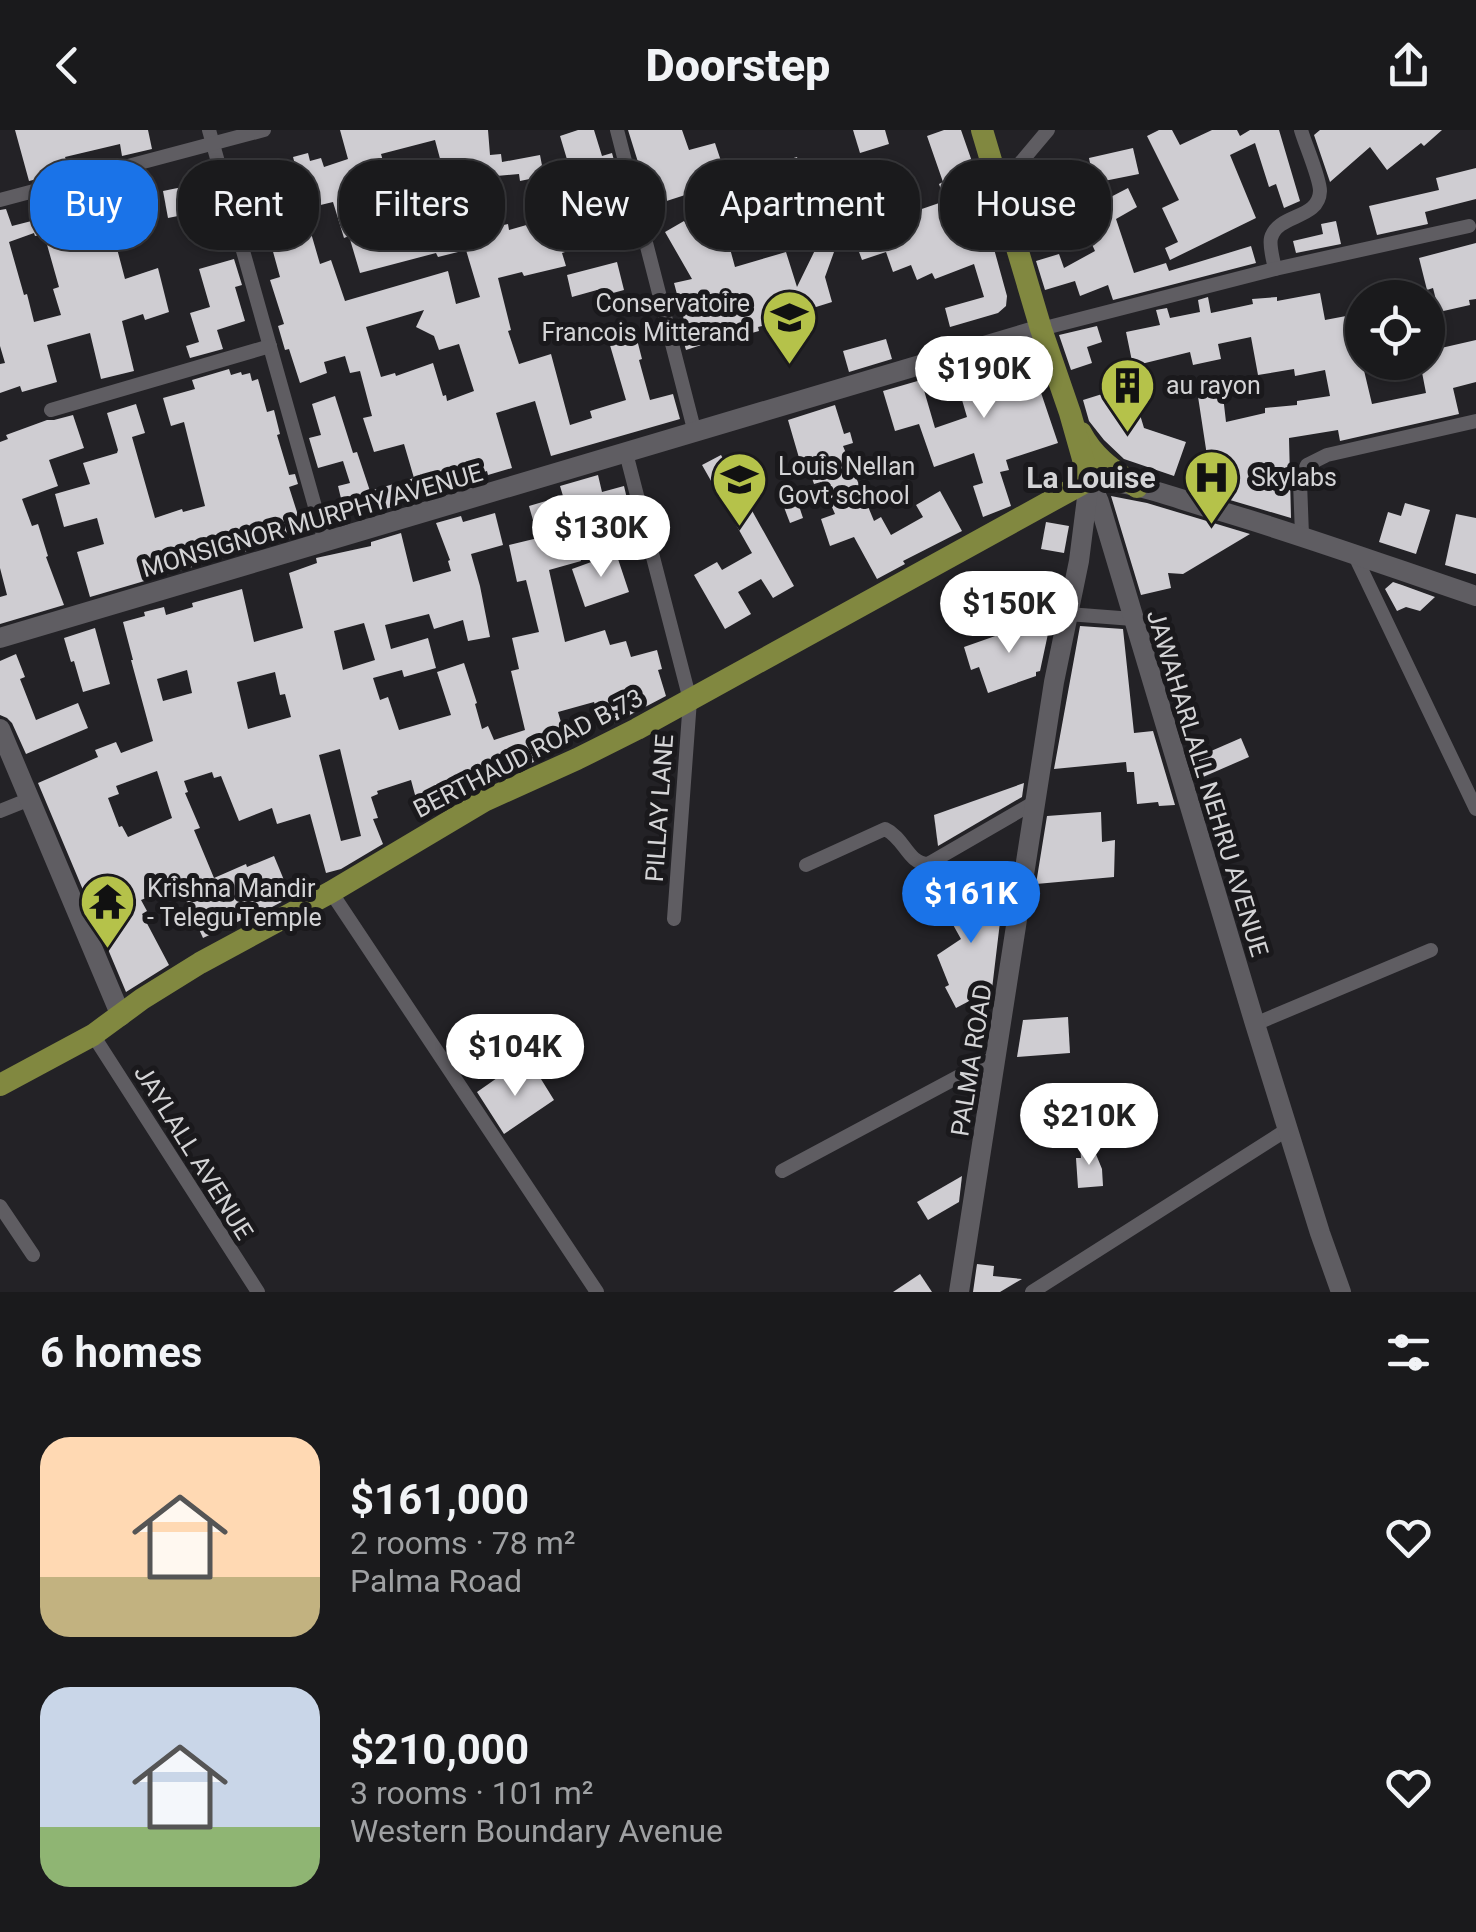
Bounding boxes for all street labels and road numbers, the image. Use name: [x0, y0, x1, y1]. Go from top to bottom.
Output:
street label: MONSIGNOR MURPHY AVENUE: [138, 458, 486, 583]
street label: JAWAHARLALL NEHRU AVENUE: [1141, 606, 1274, 960]
street label: BERTHAUD ROAD B.73: [409, 683, 648, 824]
street label: PILLAY LANE: [640, 733, 679, 883]
street label: PALMA ROAD: [945, 982, 998, 1138]
street label: JAYLALL AVENUE: [128, 1060, 259, 1245]

